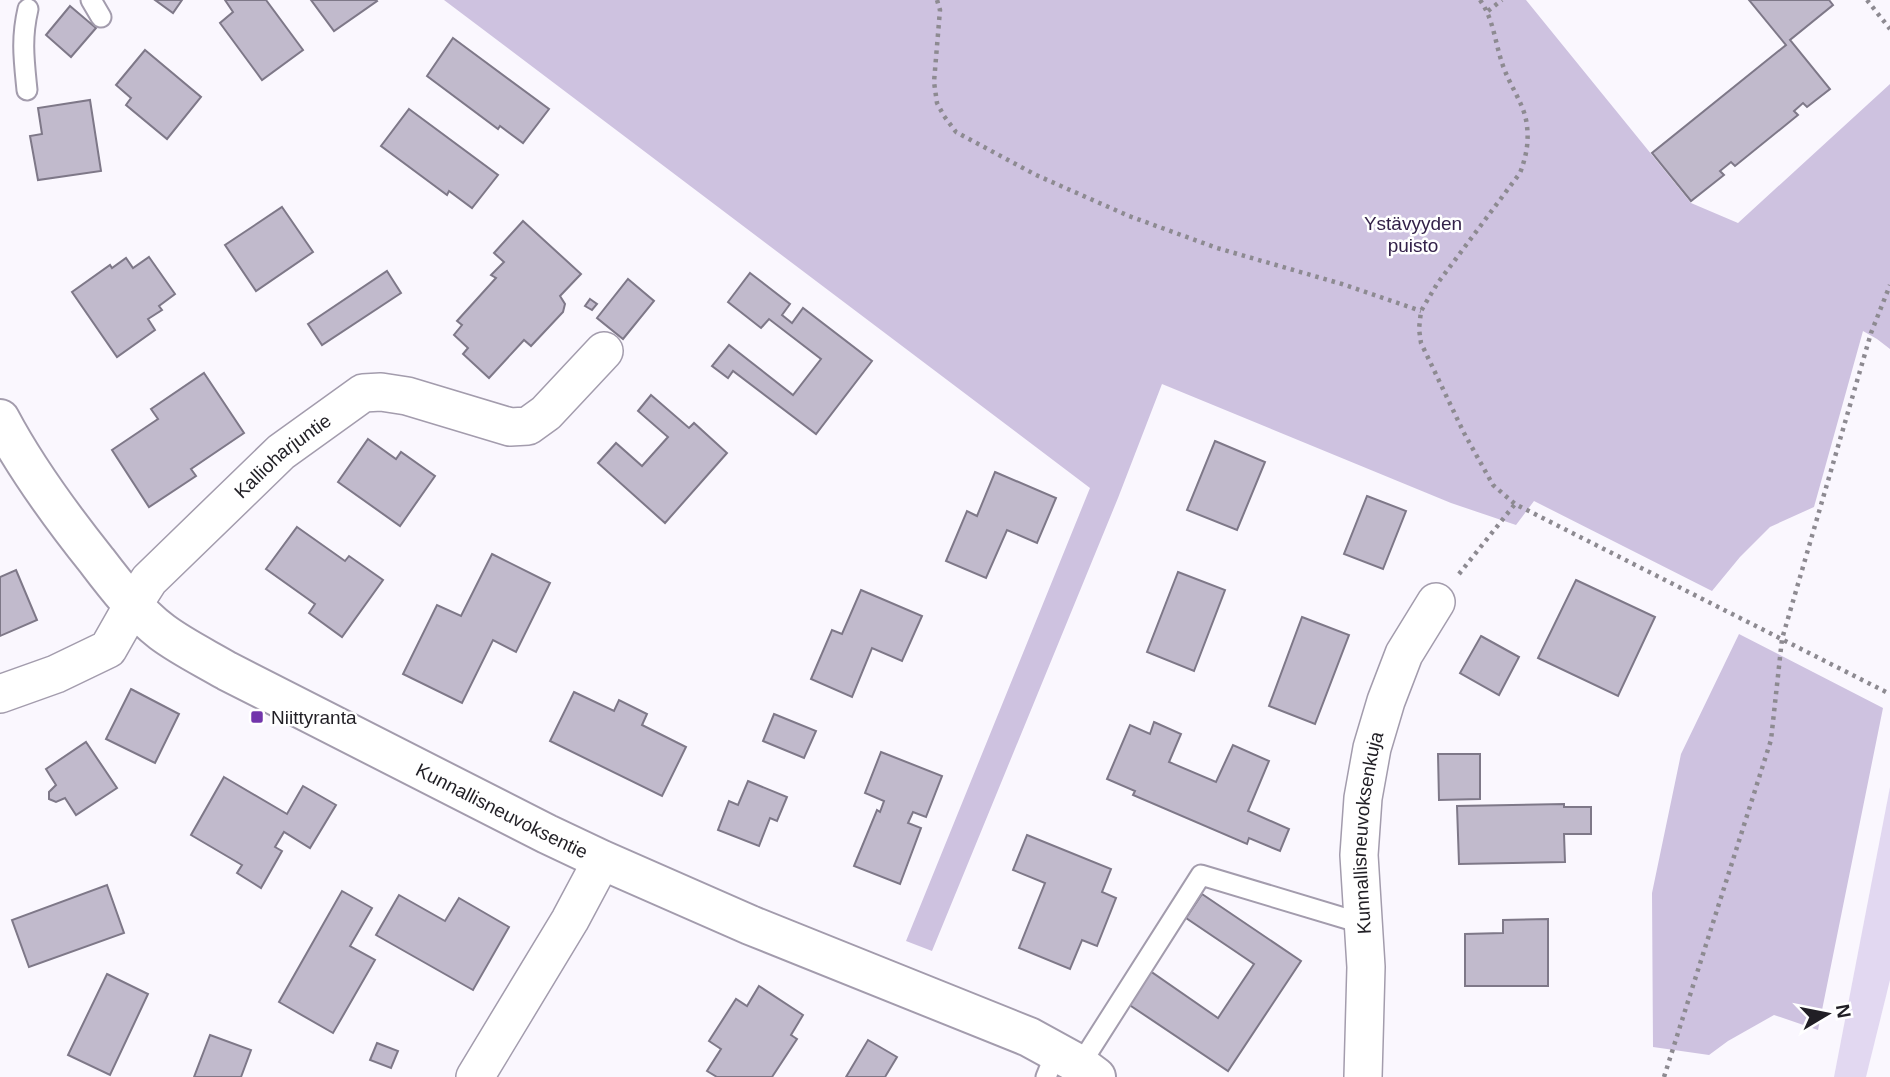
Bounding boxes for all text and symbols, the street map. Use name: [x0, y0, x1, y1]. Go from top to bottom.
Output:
park label: Ystävyyden puisto: [1364, 213, 1462, 256]
street label: Kallioharjuntie: [230, 409, 335, 502]
place label: Niittyranta: [271, 707, 357, 728]
marker: Niittyranta: [249, 709, 265, 725]
street label: Kunnallisneuvoksenkuja: [1348, 728, 1387, 935]
street label: Kunnallisneuvoksentie: [413, 759, 591, 862]
north arrow: [1792, 979, 1862, 1049]
text: N: [1832, 1003, 1855, 1020]

